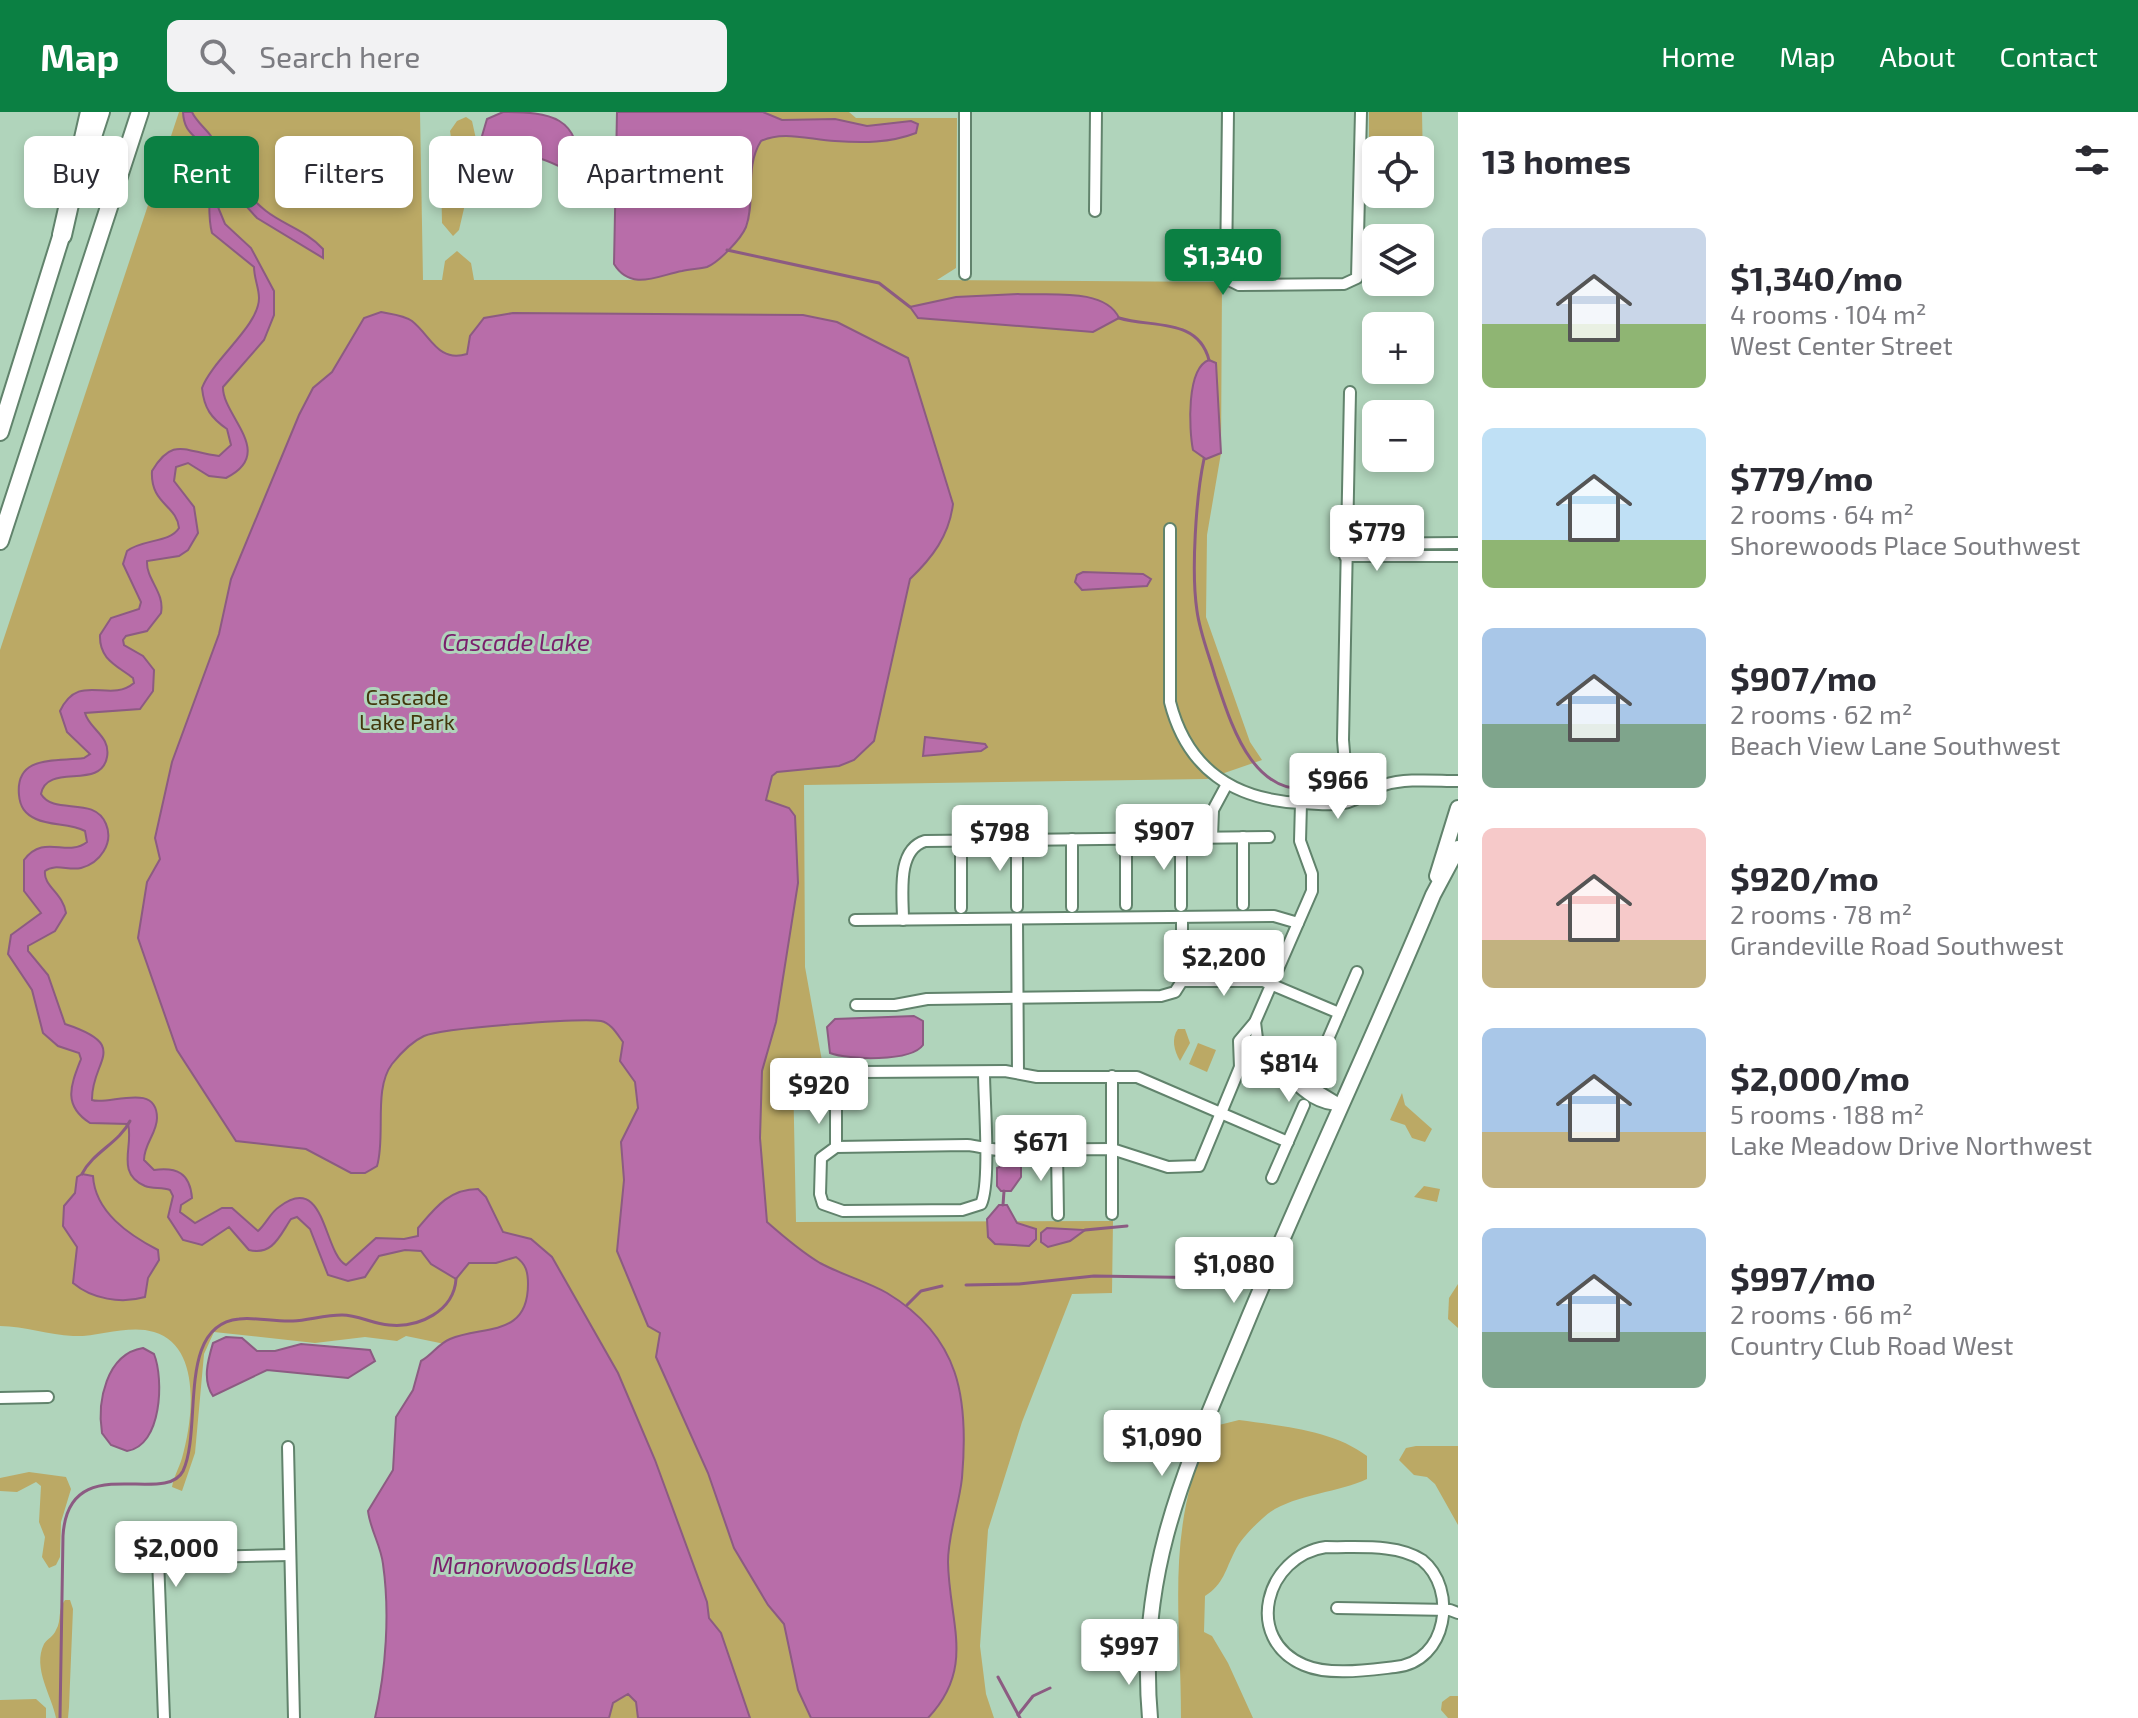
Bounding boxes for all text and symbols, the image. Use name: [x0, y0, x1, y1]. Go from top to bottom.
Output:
search box: [167, 20, 727, 92]
text: Map: [40, 33, 119, 79]
icon: search: [195, 34, 239, 78]
text: Search here: [259, 38, 420, 74]
text: Home: [1661, 39, 1735, 73]
text: Map: [1779, 39, 1836, 73]
text: About: [1880, 39, 1955, 73]
text: Contact: [1999, 39, 2098, 73]
chip: Buy: [24, 136, 128, 208]
chip: Rent: [144, 136, 259, 208]
chip: Filters: [275, 136, 413, 208]
chip: New: [429, 136, 542, 208]
chip: Apartment: [558, 136, 752, 208]
map controls: [1362, 136, 1434, 472]
button: locate: [1362, 136, 1434, 208]
icon: filters: [2070, 138, 2114, 182]
text: 13 homes: [1482, 140, 1631, 181]
button: layers: [1362, 224, 1434, 296]
pin: $1,340: [1158, 229, 1288, 297]
text: $1,340: [1183, 239, 1263, 270]
text: $1,340/mo: [1730, 257, 1903, 298]
icon: home: [1546, 260, 1642, 356]
text: 4 rooms · 104 m²: [1730, 298, 1926, 329]
button: +: [1362, 312, 1434, 384]
text: West Center Street: [1730, 329, 1953, 360]
button: −: [1362, 400, 1434, 472]
text: $779/mo: [1730, 457, 1873, 498]
icon: home: [1546, 460, 1642, 556]
text: 2 rooms · 64 m²: [1730, 498, 1914, 529]
pin: $779: [1330, 505, 1424, 573]
text: $779: [1348, 515, 1406, 546]
text: Shorewoods Place Southwest: [1730, 529, 2081, 560]
water label: Cascade Lake: [442, 627, 590, 656]
text: $907/mo: [1730, 657, 1877, 698]
icon: home: [1546, 660, 1642, 756]
park label: Cascade Lake Park: [359, 683, 455, 734]
text: 2 rooms · 62 m²: [1730, 698, 1913, 729]
text: Beach View Lane Southwest: [1730, 729, 2060, 760]
pin: $966: [1291, 753, 1385, 821]
text: $966: [1307, 763, 1369, 794]
pin: $907: [1117, 804, 1211, 872]
pin: $798: [953, 805, 1047, 873]
text: $907: [1134, 814, 1194, 845]
text: $798: [970, 815, 1030, 846]
text: $920/mo: [1730, 857, 1879, 898]
icon: home: [1546, 860, 1642, 956]
text: 2 rooms · 78 m²: [1730, 898, 1912, 929]
text: Grandeville Road Southwest: [1730, 929, 2064, 960]
pin: $2,200: [1159, 930, 1289, 998]
text: $2,200: [1182, 940, 1266, 971]
pin: $814: [1242, 1036, 1336, 1104]
text: $814: [1259, 1046, 1319, 1077]
text: $2,000/mo: [1730, 1057, 1910, 1098]
pin: $920: [772, 1058, 866, 1126]
icon: home: [1546, 1060, 1642, 1156]
text: $920: [788, 1068, 850, 1099]
text: 5 rooms · 188 m²: [1730, 1098, 1924, 1129]
pin: $671: [994, 1115, 1088, 1183]
text: $671: [1013, 1125, 1069, 1156]
text: Lake Meadow Drive Northwest: [1730, 1129, 2092, 1160]
pin: $1,080: [1169, 1237, 1299, 1305]
text: $1,080: [1193, 1247, 1275, 1278]
text: $997/mo: [1730, 1257, 1876, 1298]
icon: home: [1546, 1260, 1642, 1356]
text: 2 rooms · 66 m²: [1730, 1298, 1913, 1329]
text: Country Club Road West: [1730, 1329, 2013, 1360]
pin: $1,090: [1097, 1410, 1227, 1478]
text: $1,090: [1122, 1420, 1202, 1451]
pin: $2,000: [111, 1521, 241, 1589]
text: $2,000: [133, 1531, 219, 1562]
water label: Manorwoods Lake: [432, 1550, 634, 1579]
pin: $997: [1082, 1619, 1176, 1687]
text: $997: [1099, 1629, 1159, 1660]

